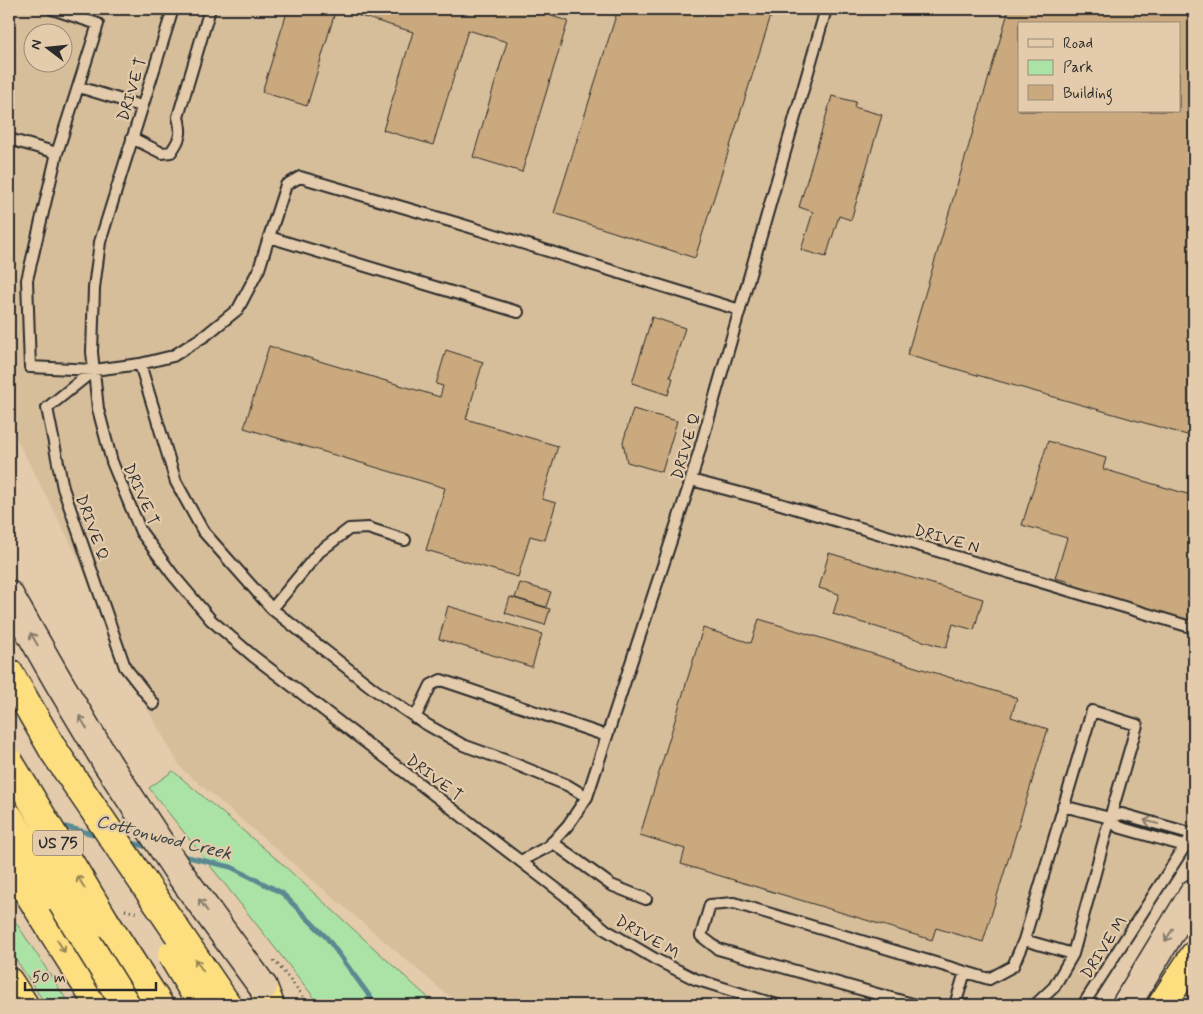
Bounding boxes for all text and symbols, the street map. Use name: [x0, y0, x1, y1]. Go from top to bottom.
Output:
north arrow: [22, 22, 72, 72]
legend: [1018, 22, 1180, 112]
text: Road: [1063, 34, 1093, 54]
text: N: [27, 38, 46, 52]
street label: DRIVE T: [113, 55, 152, 124]
text: Park: [1063, 58, 1093, 78]
text: Building: [1063, 84, 1113, 105]
street label: DRIVE Q: [667, 411, 706, 482]
street label: DRIVE T: [118, 460, 164, 529]
street label: DRIVE Q: [70, 492, 113, 563]
street label: DRIVE N: [912, 520, 982, 559]
one-way arrow: [29, 632, 38, 647]
one-way arrow: [77, 716, 87, 730]
street label: DRIVE T: [402, 750, 467, 806]
water label: Cottonwood Creek: [94, 810, 234, 866]
one-way arrow: [1144, 817, 1160, 827]
road number: US 75: [33, 830, 83, 856]
one-way arrow: [76, 875, 86, 889]
one-way arrow: [198, 898, 208, 912]
street label: DRIVE M: [612, 911, 683, 964]
street label: DRIVE M: [1076, 913, 1132, 983]
one-way arrow: [1163, 927, 1173, 941]
one-way arrow: [57, 939, 67, 953]
one-way arrow: [194, 958, 204, 972]
scale bar: [25, 959, 156, 991]
text: 50 m: [32, 968, 66, 988]

